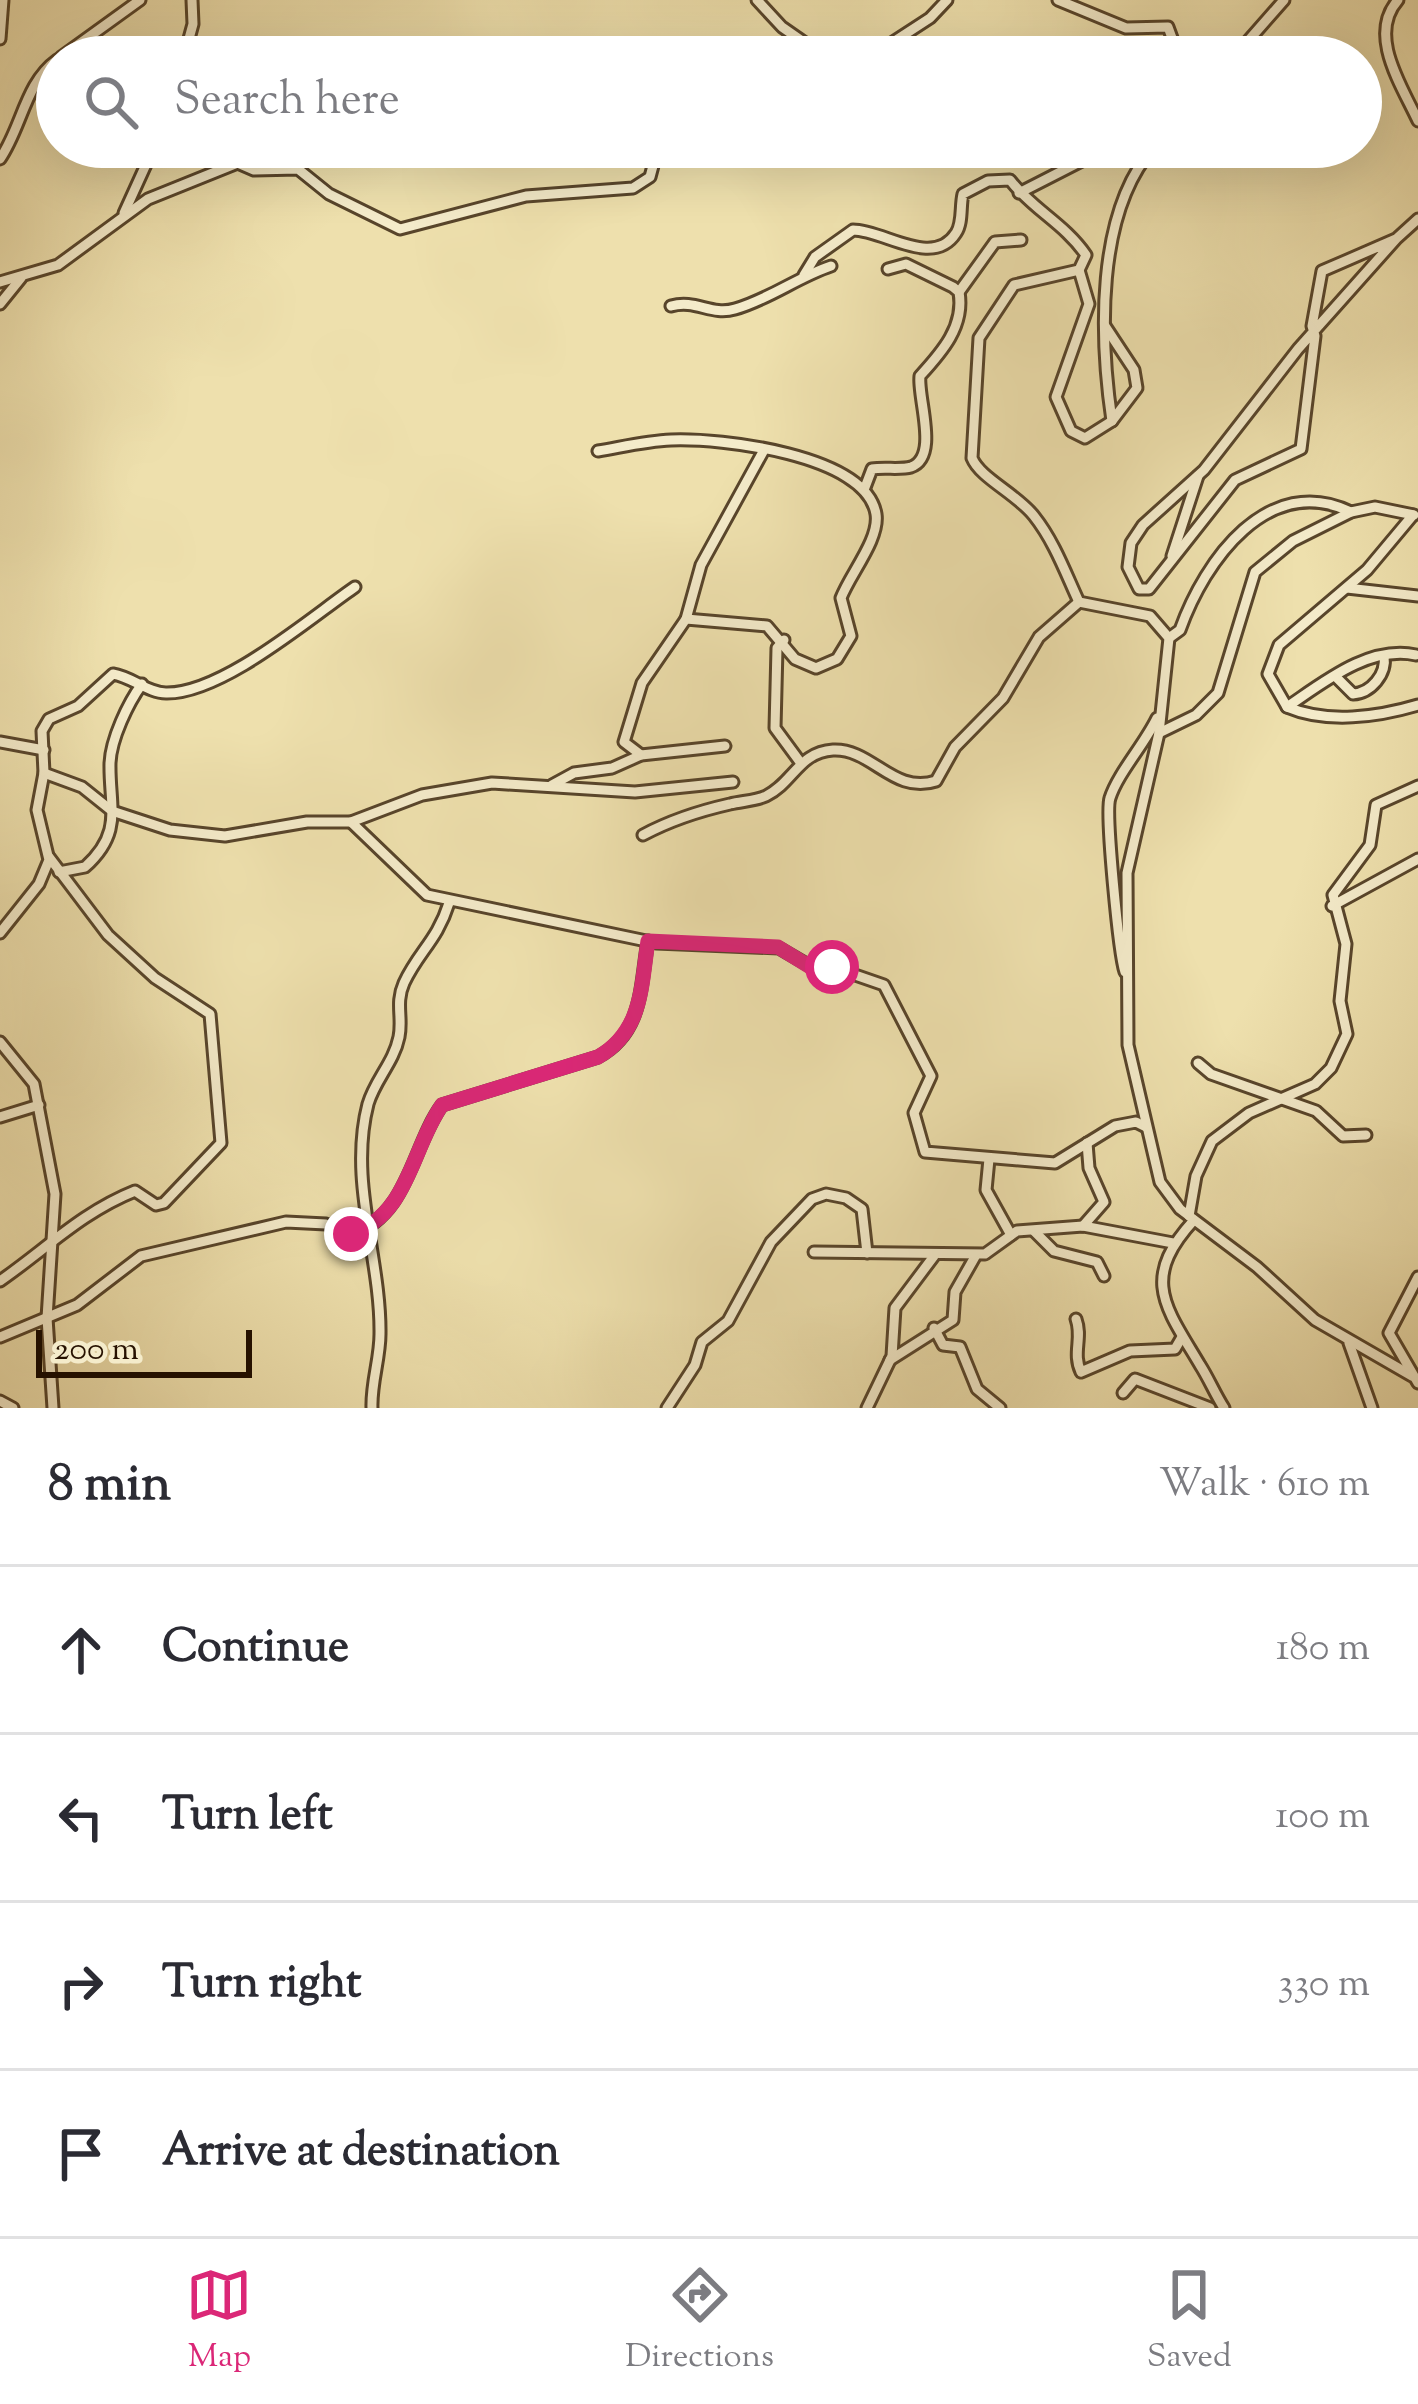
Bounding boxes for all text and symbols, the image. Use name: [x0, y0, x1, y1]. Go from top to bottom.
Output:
search box: [36, 36, 1382, 168]
icon: search: [78, 69, 144, 135]
text: Search here: [174, 70, 400, 135]
route start: [805, 940, 859, 994]
route end: [324, 1207, 378, 1261]
scale bar: [36, 1324, 252, 1377]
text: 200 m: [54, 1327, 139, 1375]
text: 8 min: [48, 1450, 171, 1523]
text: Walk · 610 m: [1159, 1458, 1370, 1514]
icon: ahead: [48, 1617, 114, 1683]
text: Continue: [162, 1617, 349, 1682]
text: 180 m: [1276, 1622, 1370, 1678]
icon: left: [48, 1785, 114, 1851]
text: Turn left: [162, 1785, 333, 1850]
text: 100 m: [1275, 1790, 1370, 1846]
icon: right: [48, 1953, 114, 2019]
text: Turn right: [162, 1953, 361, 2018]
text: 330 m: [1278, 1958, 1370, 2014]
icon: arrive: [48, 2121, 114, 2187]
text: Arrive at destination: [162, 2121, 560, 2186]
tab: Map: [186, 2262, 252, 2382]
tab: Directions: [625, 2262, 774, 2382]
tab: Saved: [1147, 2262, 1232, 2382]

